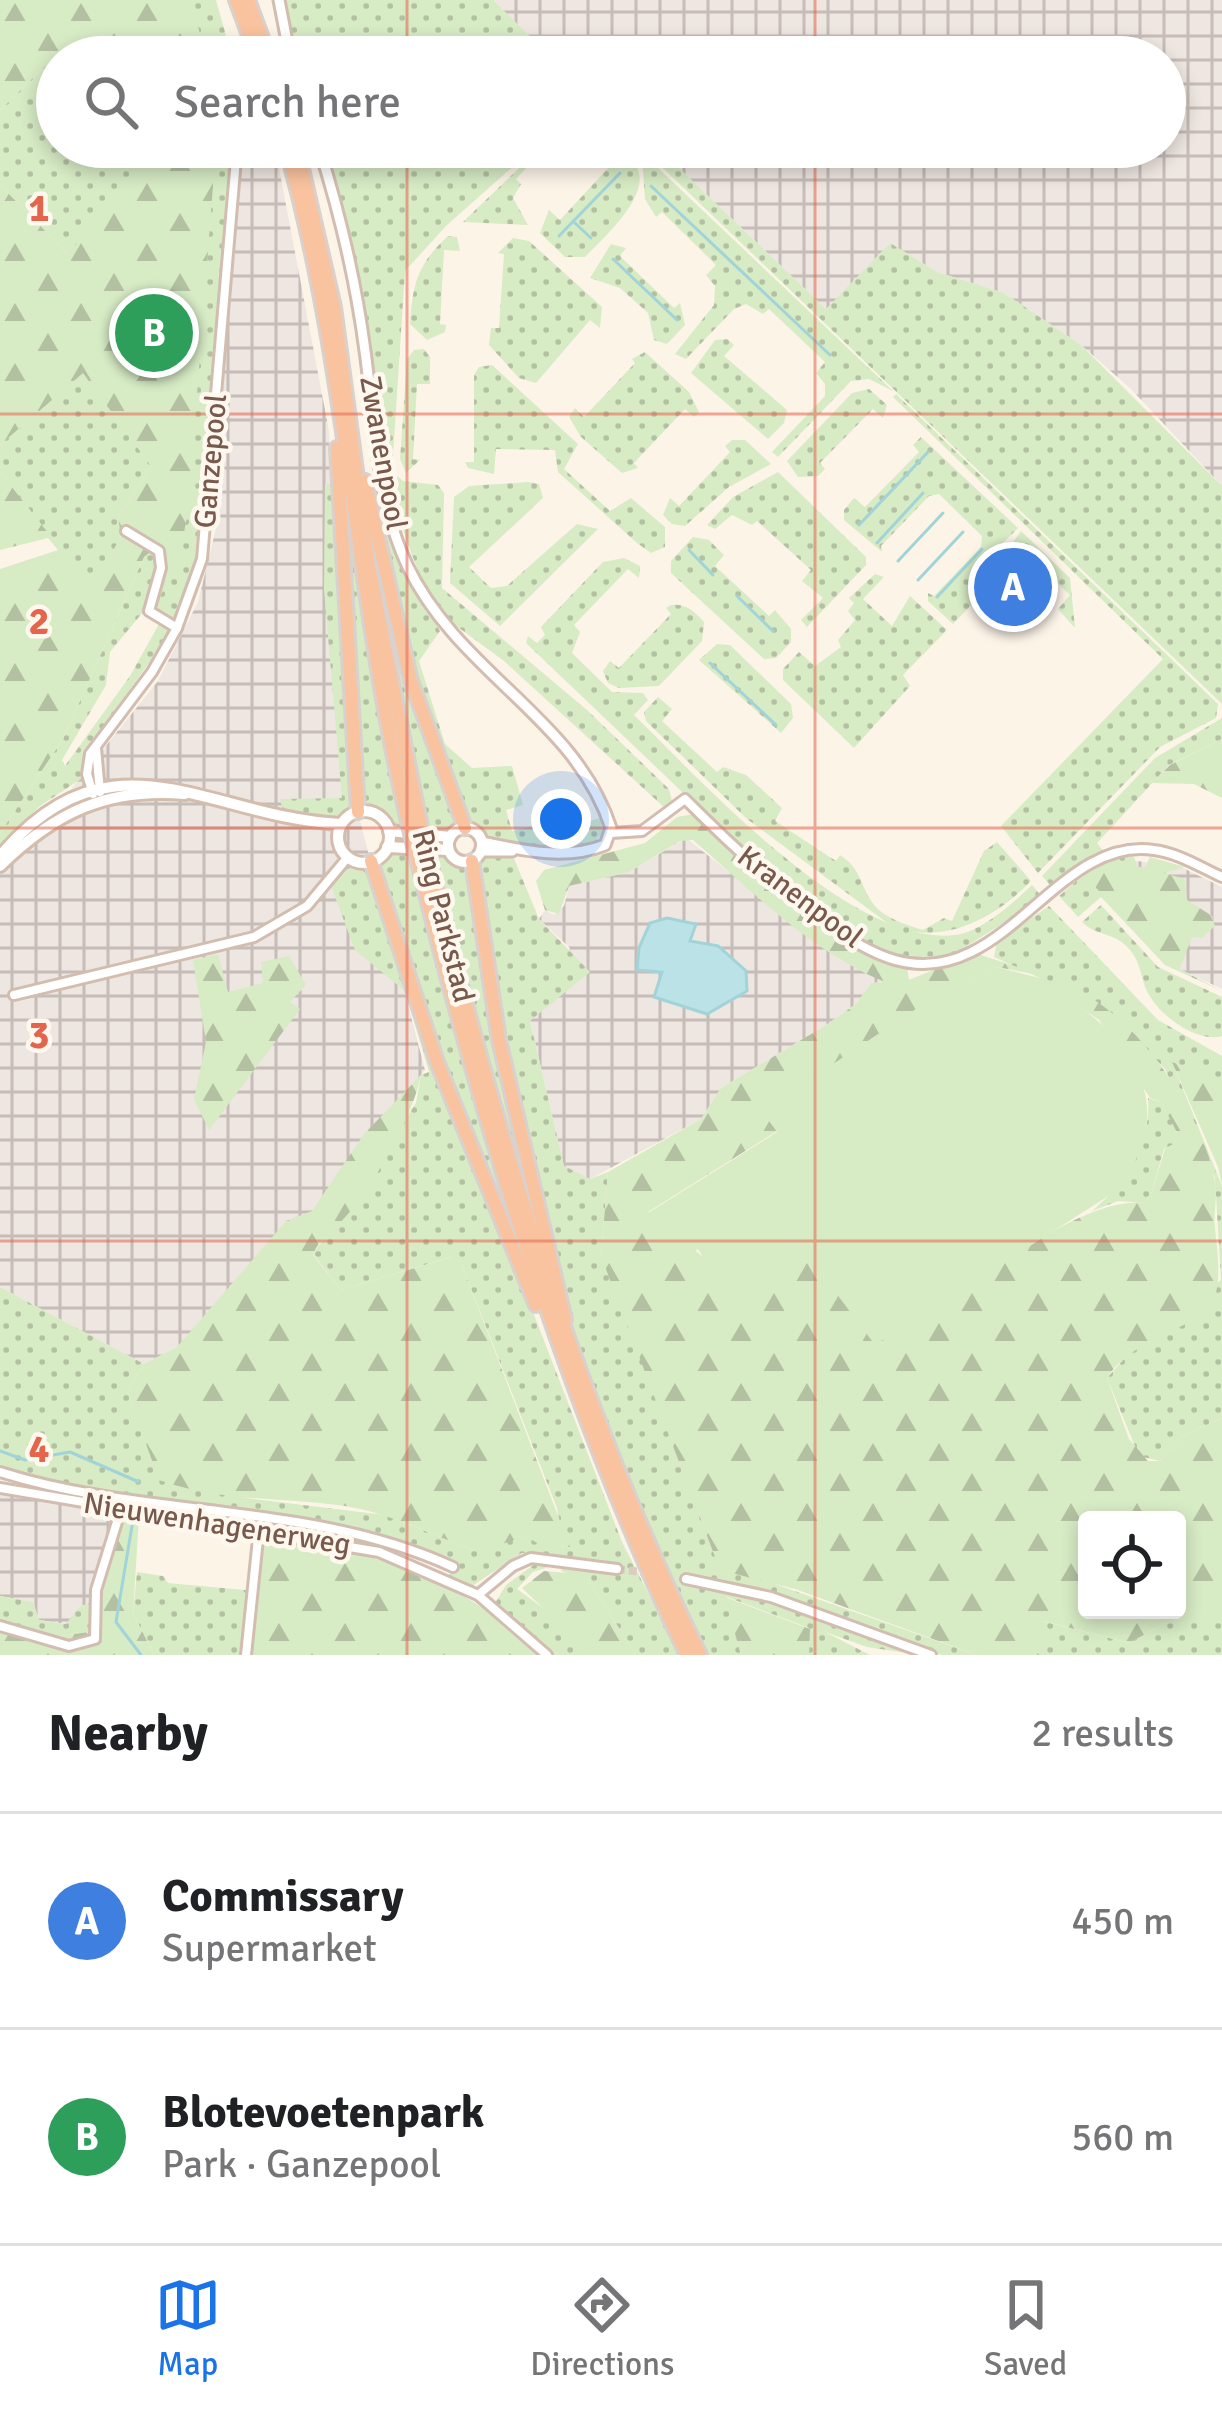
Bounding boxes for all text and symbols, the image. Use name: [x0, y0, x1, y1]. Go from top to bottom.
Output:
search box: [36, 36, 1186, 168]
icon: search: [78, 69, 144, 135]
text: Search here: [174, 75, 401, 130]
text: 1: [28, 184, 50, 232]
pin: B: [115, 288, 193, 378]
street label: Zwanenpool: [351, 373, 415, 533]
street label: Ganzepool: [187, 392, 235, 530]
pin: A: [974, 542, 1052, 632]
text: 2: [28, 597, 50, 645]
your location: [531, 789, 591, 849]
street label: Ring Parkstad: [404, 826, 482, 1006]
street label: Kranenpool: [730, 838, 870, 956]
text: 3: [28, 1011, 50, 1059]
text: 4: [28, 1425, 50, 1473]
street label: Nieuwenhagenerweg: [81, 1485, 353, 1563]
map controls: [1078, 1511, 1186, 1619]
button: locate: [1078, 1511, 1186, 1619]
text: Nearby: [48, 1702, 208, 1765]
text: 2 results: [1031, 1709, 1174, 1757]
text: Commissary: [162, 1869, 404, 1924]
text: A: [75, 1897, 99, 1945]
text: 450 m: [1071, 1897, 1174, 1945]
text: Supermarket: [162, 1924, 377, 1972]
text: Blotevoetenpark: [162, 2085, 484, 2140]
text: B: [75, 2113, 99, 2161]
text: 560 m: [1071, 2113, 1174, 2161]
text: Park · Ganzepool: [162, 2140, 441, 2188]
tab: Map: [155, 2272, 221, 2385]
tab: Directions: [530, 2272, 675, 2385]
tab: Saved: [984, 2272, 1067, 2385]

